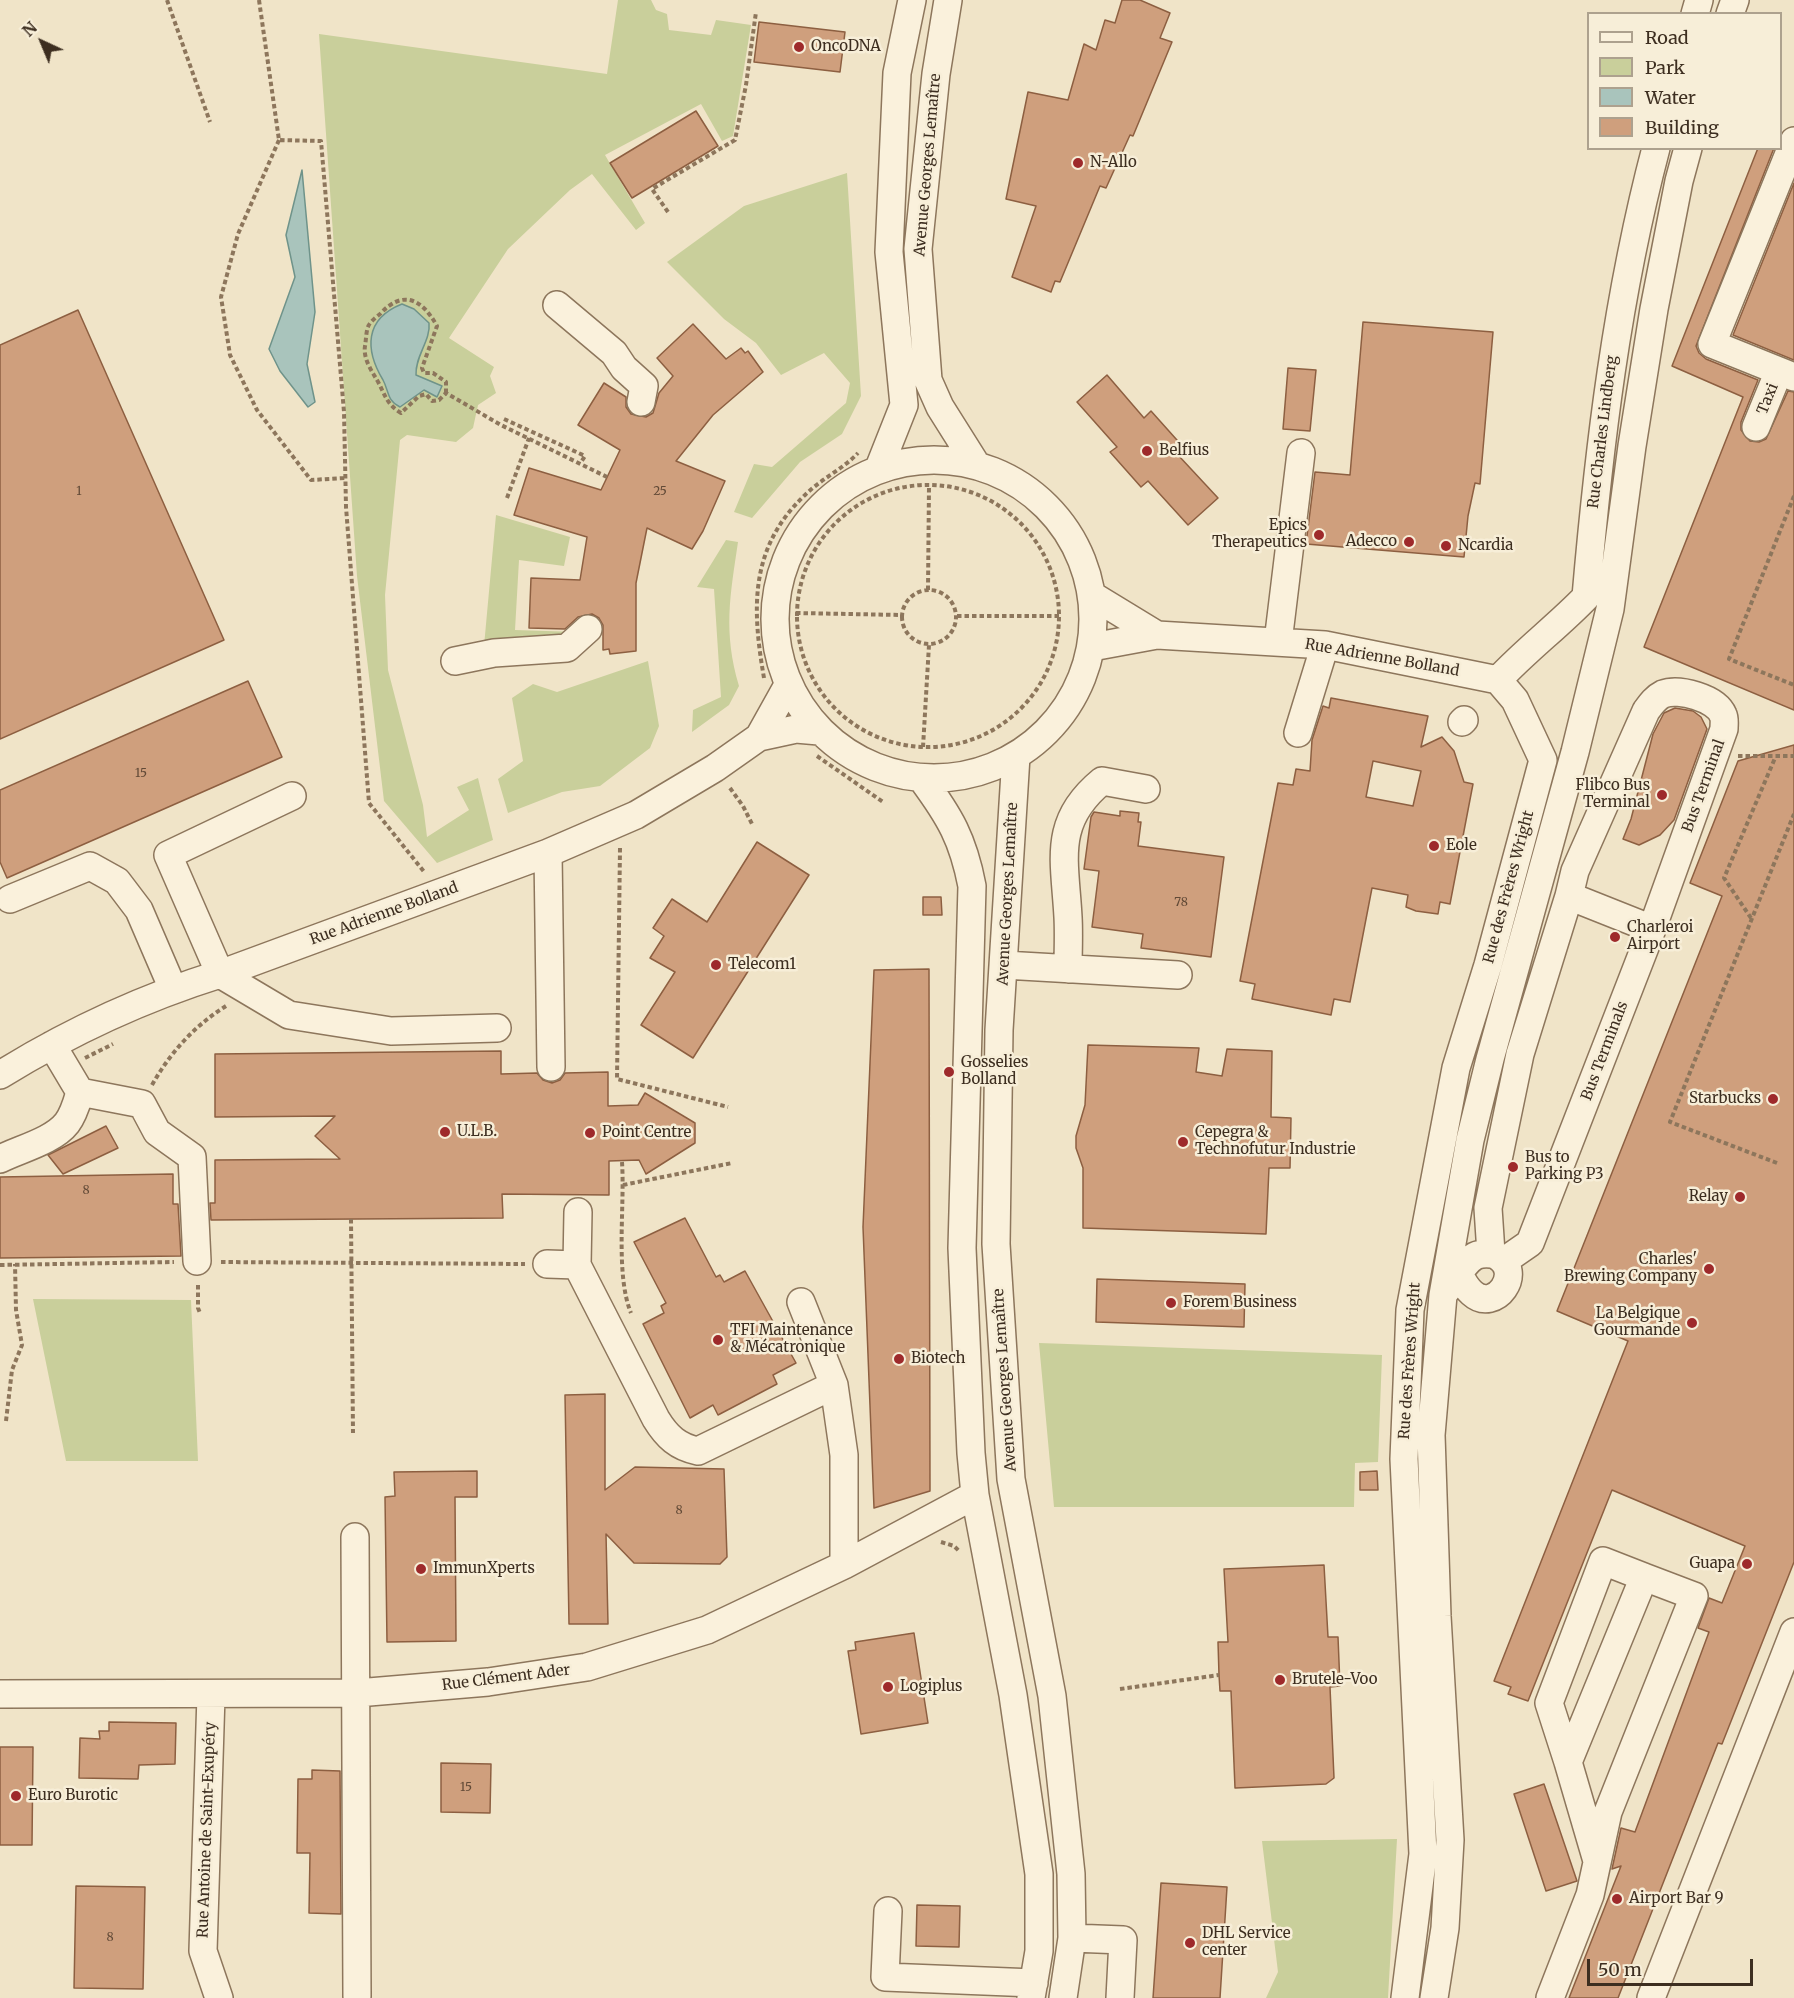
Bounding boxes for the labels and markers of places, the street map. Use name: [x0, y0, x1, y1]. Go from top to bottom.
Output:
place label: OncoDNA: [811, 38, 881, 56]
marker: OncoDNA: [792, 40, 806, 54]
place label: N-Allo: [1090, 154, 1137, 172]
marker: N-Allo: [1071, 156, 1085, 170]
place label: Belfius: [1159, 442, 1209, 460]
marker: Belfius: [1140, 444, 1154, 458]
place label: Epics Therapeutics: [1212, 517, 1307, 552]
marker: Epics Therapeutics: [1312, 528, 1326, 542]
place label: Adecco: [1346, 533, 1397, 551]
marker: Adecco: [1402, 535, 1416, 549]
place label: Ncardia: [1458, 537, 1513, 555]
marker: Ncardia: [1439, 539, 1453, 553]
place label: Flibco Bus Terminal: [1576, 777, 1650, 812]
marker: Flibco Bus Terminal: [1655, 788, 1669, 802]
place label: Eole: [1446, 837, 1477, 855]
marker: Eole: [1427, 839, 1441, 853]
place label: Charleroi Airport: [1627, 919, 1693, 954]
marker: Charleroi Airport: [1608, 930, 1622, 944]
place label: Telecom1: [728, 956, 796, 974]
marker: Telecom1: [709, 958, 723, 972]
place label: Gosselies Bolland: [961, 1054, 1028, 1089]
marker: Gosselies Bolland: [942, 1065, 956, 1079]
place label: Starbucks: [1689, 1090, 1761, 1108]
marker: Starbucks: [1766, 1092, 1780, 1106]
place label: U.L.B.: [457, 1123, 497, 1141]
place label: Point Centre: [602, 1124, 691, 1142]
place label: Cepegra & Technofutur Industrie: [1195, 1124, 1356, 1159]
marker: U.L.B.: [438, 1125, 452, 1139]
marker: Point Centre: [583, 1126, 597, 1140]
marker: Cepegra & Technofutur Industrie: [1176, 1135, 1190, 1149]
place label: Bus to Parking P3: [1525, 1149, 1604, 1184]
marker: Bus to Parking P3: [1506, 1160, 1520, 1174]
place label: Relay: [1689, 1188, 1728, 1206]
marker: Relay: [1733, 1190, 1747, 1204]
place label: Charles' Brewing Company: [1564, 1251, 1697, 1286]
marker: Charles' Brewing Company: [1702, 1262, 1716, 1276]
place label: Forem Business: [1183, 1294, 1297, 1312]
marker: Forem Business: [1164, 1296, 1178, 1310]
place label: La Belgique Gourmande: [1594, 1305, 1680, 1340]
marker: La Belgique Gourmande: [1685, 1316, 1699, 1330]
place label: TFI Maintenance & Mécatronique: [730, 1322, 853, 1357]
marker: TFI Maintenance & Mécatronique: [711, 1333, 725, 1347]
place label: Biotech: [911, 1350, 965, 1368]
marker: Biotech: [892, 1352, 906, 1366]
place label: Guapa: [1689, 1555, 1735, 1573]
marker: Guapa: [1740, 1557, 1754, 1571]
place label: ImmunXperts: [433, 1560, 535, 1578]
marker: ImmunXperts: [414, 1562, 428, 1576]
place label: Brutele-Voo: [1292, 1671, 1377, 1689]
marker: Brutele-Voo: [1273, 1673, 1287, 1687]
place label: Logiplus: [900, 1678, 962, 1696]
marker: Logiplus: [881, 1680, 895, 1694]
place label: Euro Burotic: [28, 1787, 118, 1805]
marker: Euro Burotic: [9, 1789, 23, 1803]
place label: Airport Bar 9: [1629, 1890, 1724, 1908]
marker: Airport Bar 9: [1610, 1892, 1624, 1906]
place label: DHL Service center: [1202, 1925, 1291, 1960]
marker: DHL Service center: [1183, 1936, 1197, 1950]

